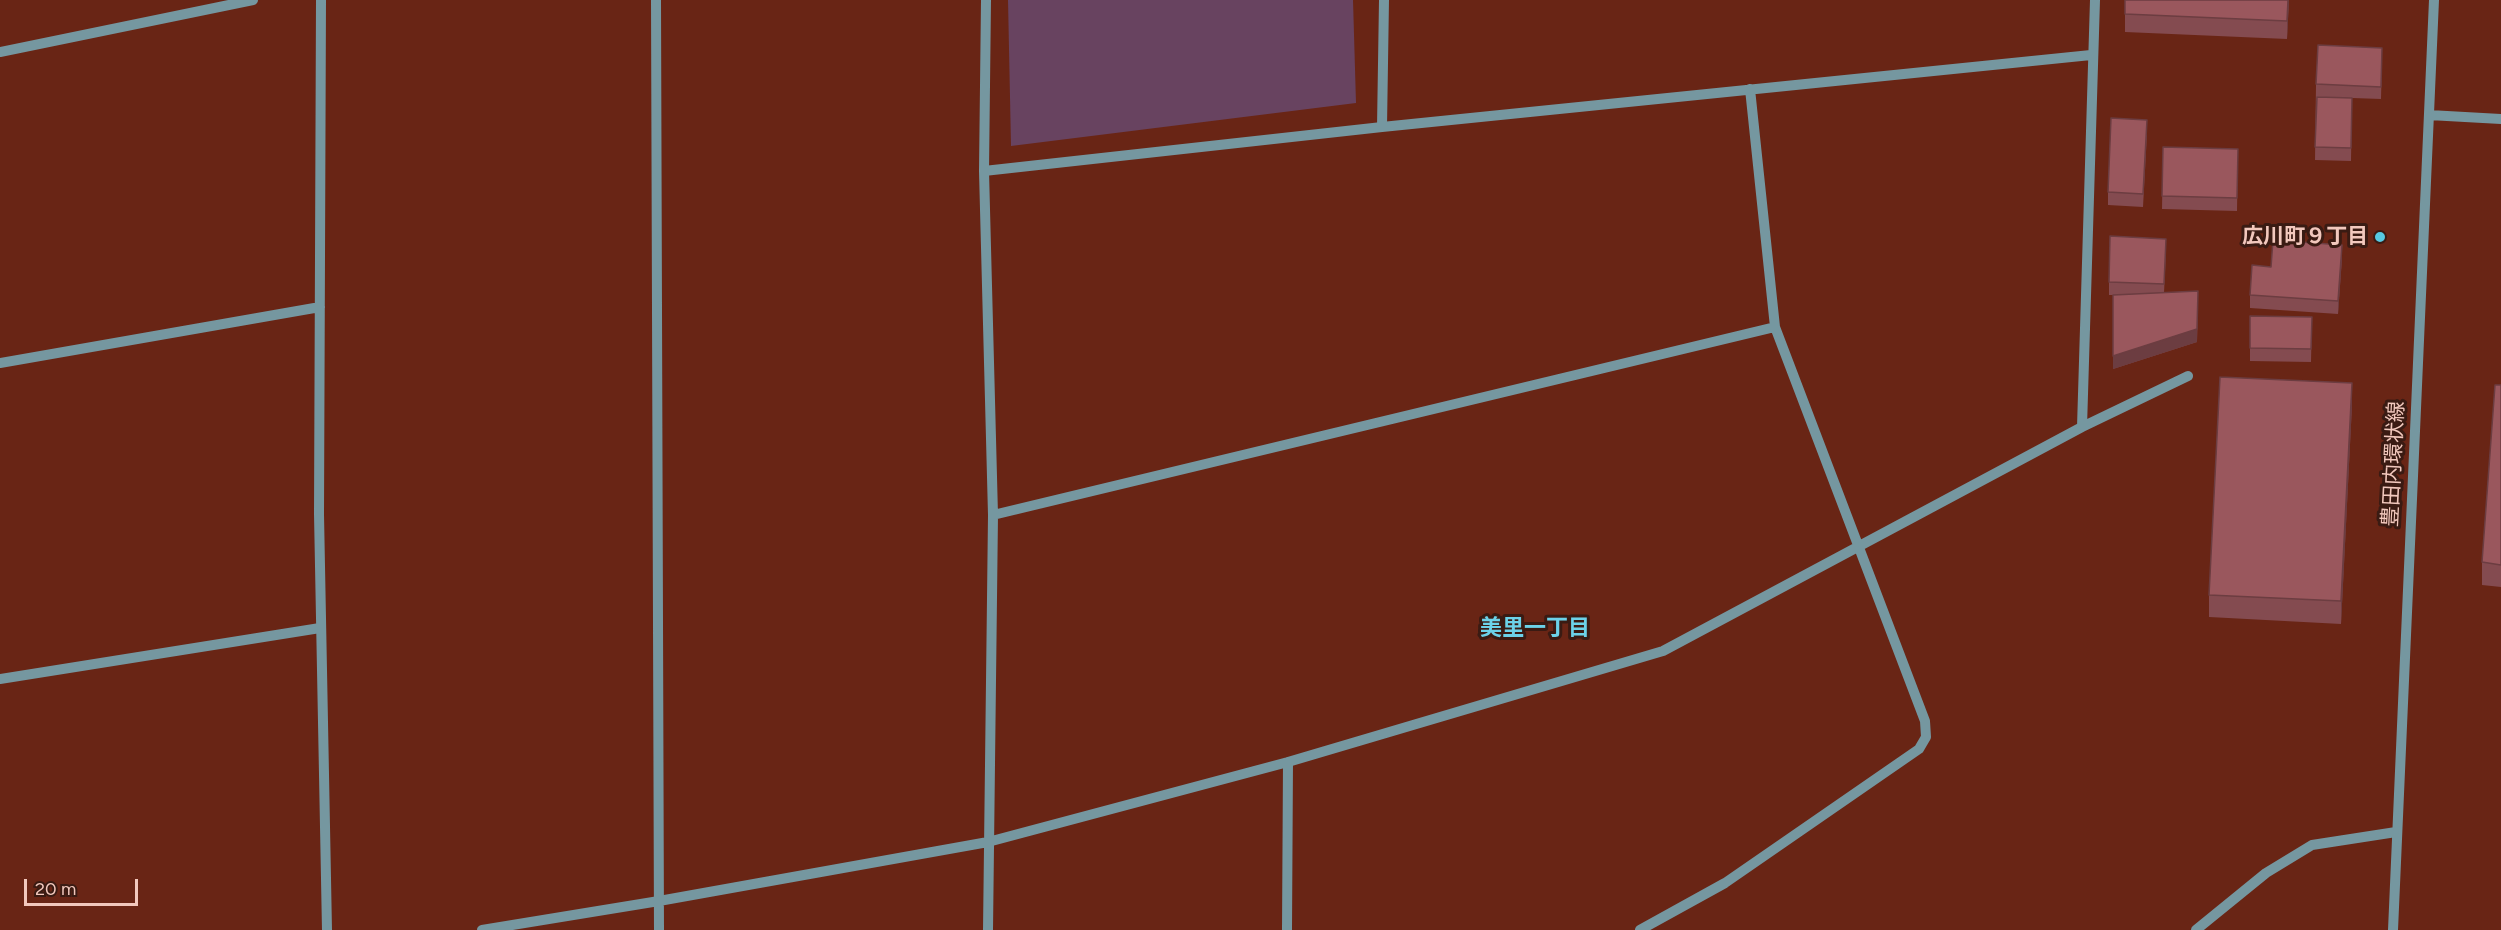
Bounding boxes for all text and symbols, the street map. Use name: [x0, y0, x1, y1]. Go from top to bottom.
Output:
place label: 広川町９丁目: [2242, 224, 2368, 250]
marker: 広川町９丁目: [2373, 230, 2387, 244]
street label: 豊田内環状線: [2378, 400, 2410, 528]
district label: 美里一丁目: [1480, 616, 1590, 642]
scale bar: [27, 867, 141, 905]
text: 20 m: [35, 878, 76, 900]

